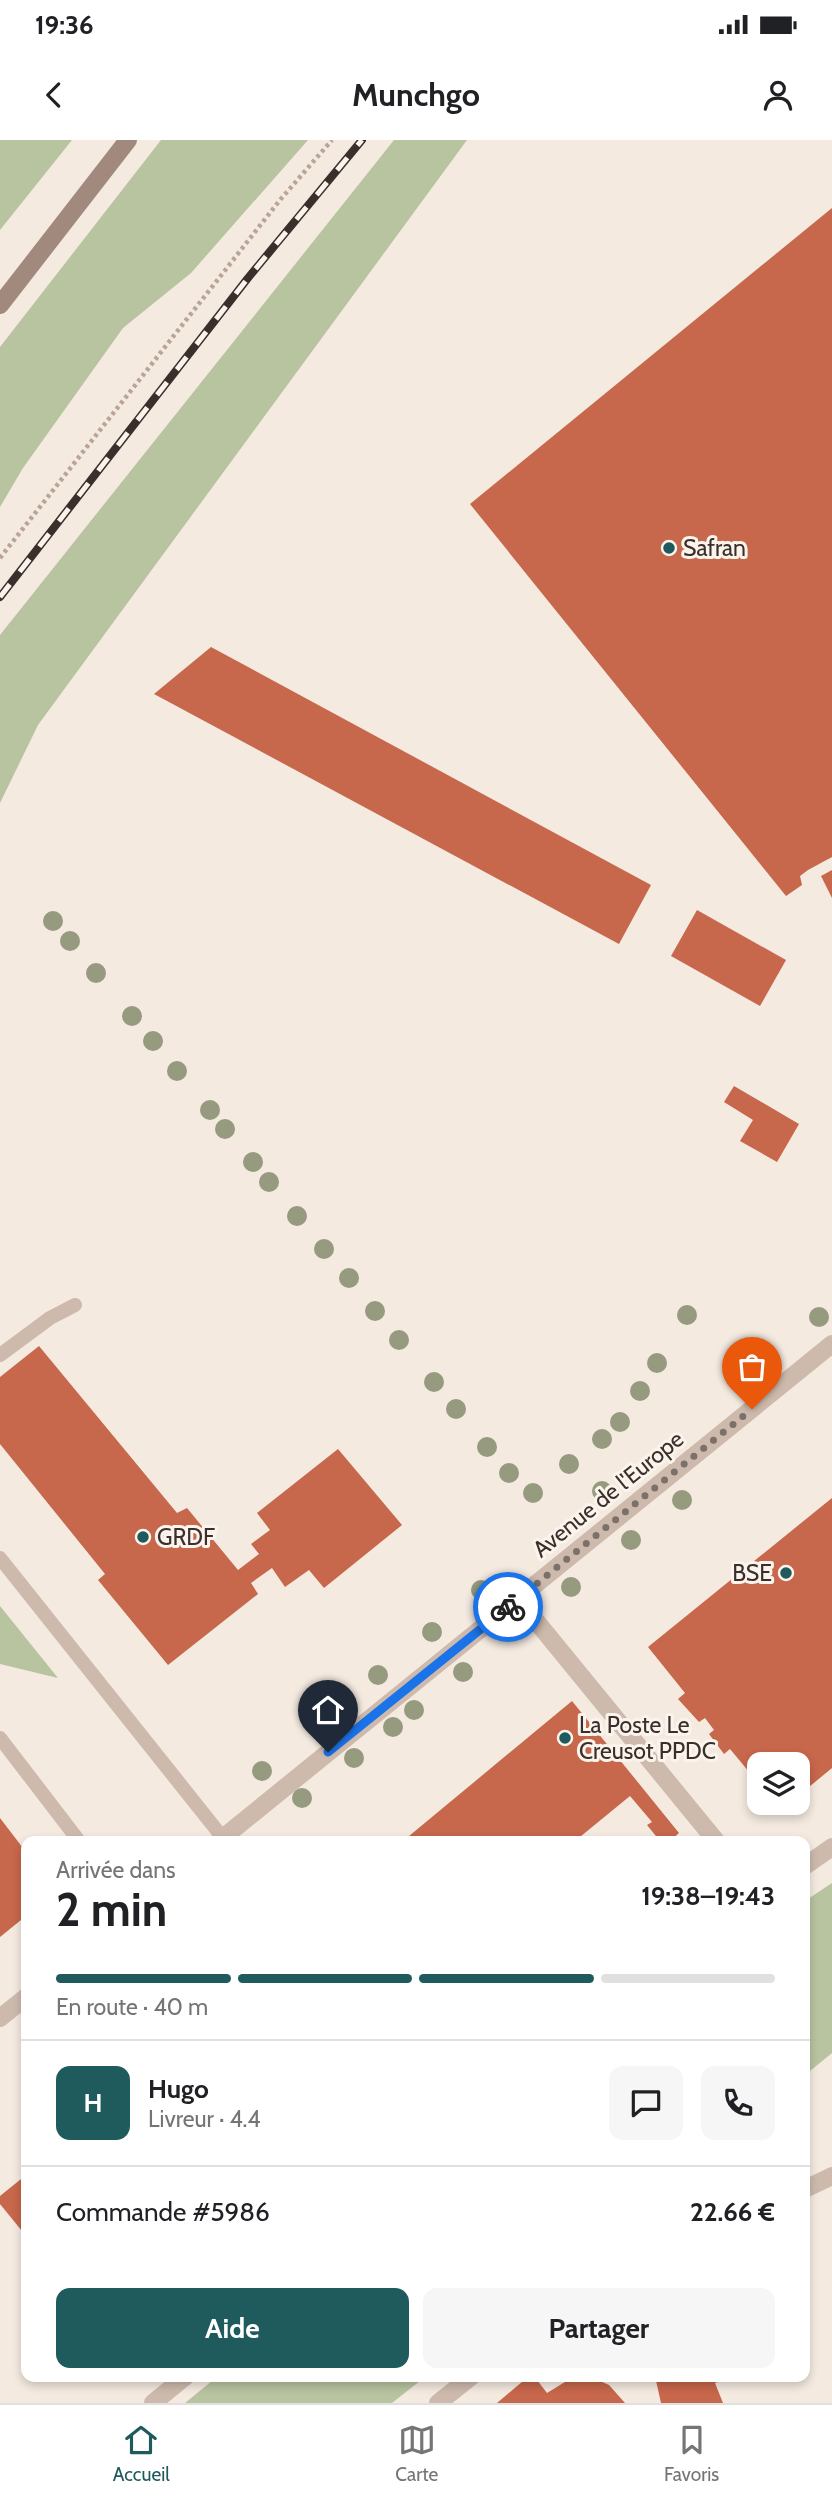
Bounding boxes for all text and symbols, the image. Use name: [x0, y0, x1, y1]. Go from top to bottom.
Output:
text: 19:36: [35, 9, 94, 41]
text: Munchgo: [352, 75, 480, 114]
icon: back: [35, 76, 73, 114]
icon: person: [759, 76, 797, 114]
place label: Safran: [683, 534, 746, 562]
marker: Safran: [661, 540, 677, 556]
pin: [722, 1337, 782, 1409]
icon: bag: [733, 1348, 771, 1386]
street label: Avenue de l'Europe: [527, 1425, 689, 1563]
place label: GRDF: [157, 1523, 215, 1551]
marker: GRDF: [135, 1529, 151, 1545]
place label: BSE: [732, 1559, 772, 1587]
marker: BSE: [778, 1565, 794, 1581]
courier: [473, 1572, 543, 1642]
icon: bike: [489, 1588, 527, 1626]
pin: [298, 1680, 358, 1752]
icon: home: [309, 1691, 347, 1729]
place label: La Poste Le Creusot PPDC: [579, 1711, 716, 1765]
marker: La Poste Le Creusot PPDC: [557, 1730, 573, 1746]
map controls: [747, 1752, 810, 1815]
button: layers: [747, 1752, 810, 1815]
text: Arrivée dans: [56, 1856, 176, 1884]
text: 19:38–19:43: [641, 1880, 775, 1912]
text: 2 min: [56, 1882, 167, 1938]
text: En route · 40 m: [56, 1993, 208, 2021]
button: chat: [609, 2066, 683, 2140]
button: phone: [701, 2066, 775, 2140]
text: Hugo: [148, 2073, 209, 2105]
text: H: [84, 2087, 102, 2119]
text: Livreur · 4.4: [148, 2105, 261, 2133]
text: Commande #5986: [56, 2196, 270, 2228]
text: 22.66 €: [690, 2196, 775, 2228]
button: Aide: [56, 2288, 409, 2368]
button: Partager: [423, 2288, 775, 2368]
tab: Accueil: [113, 2421, 170, 2486]
tab: Carte: [395, 2421, 438, 2486]
tab: Favoris: [664, 2421, 719, 2486]

